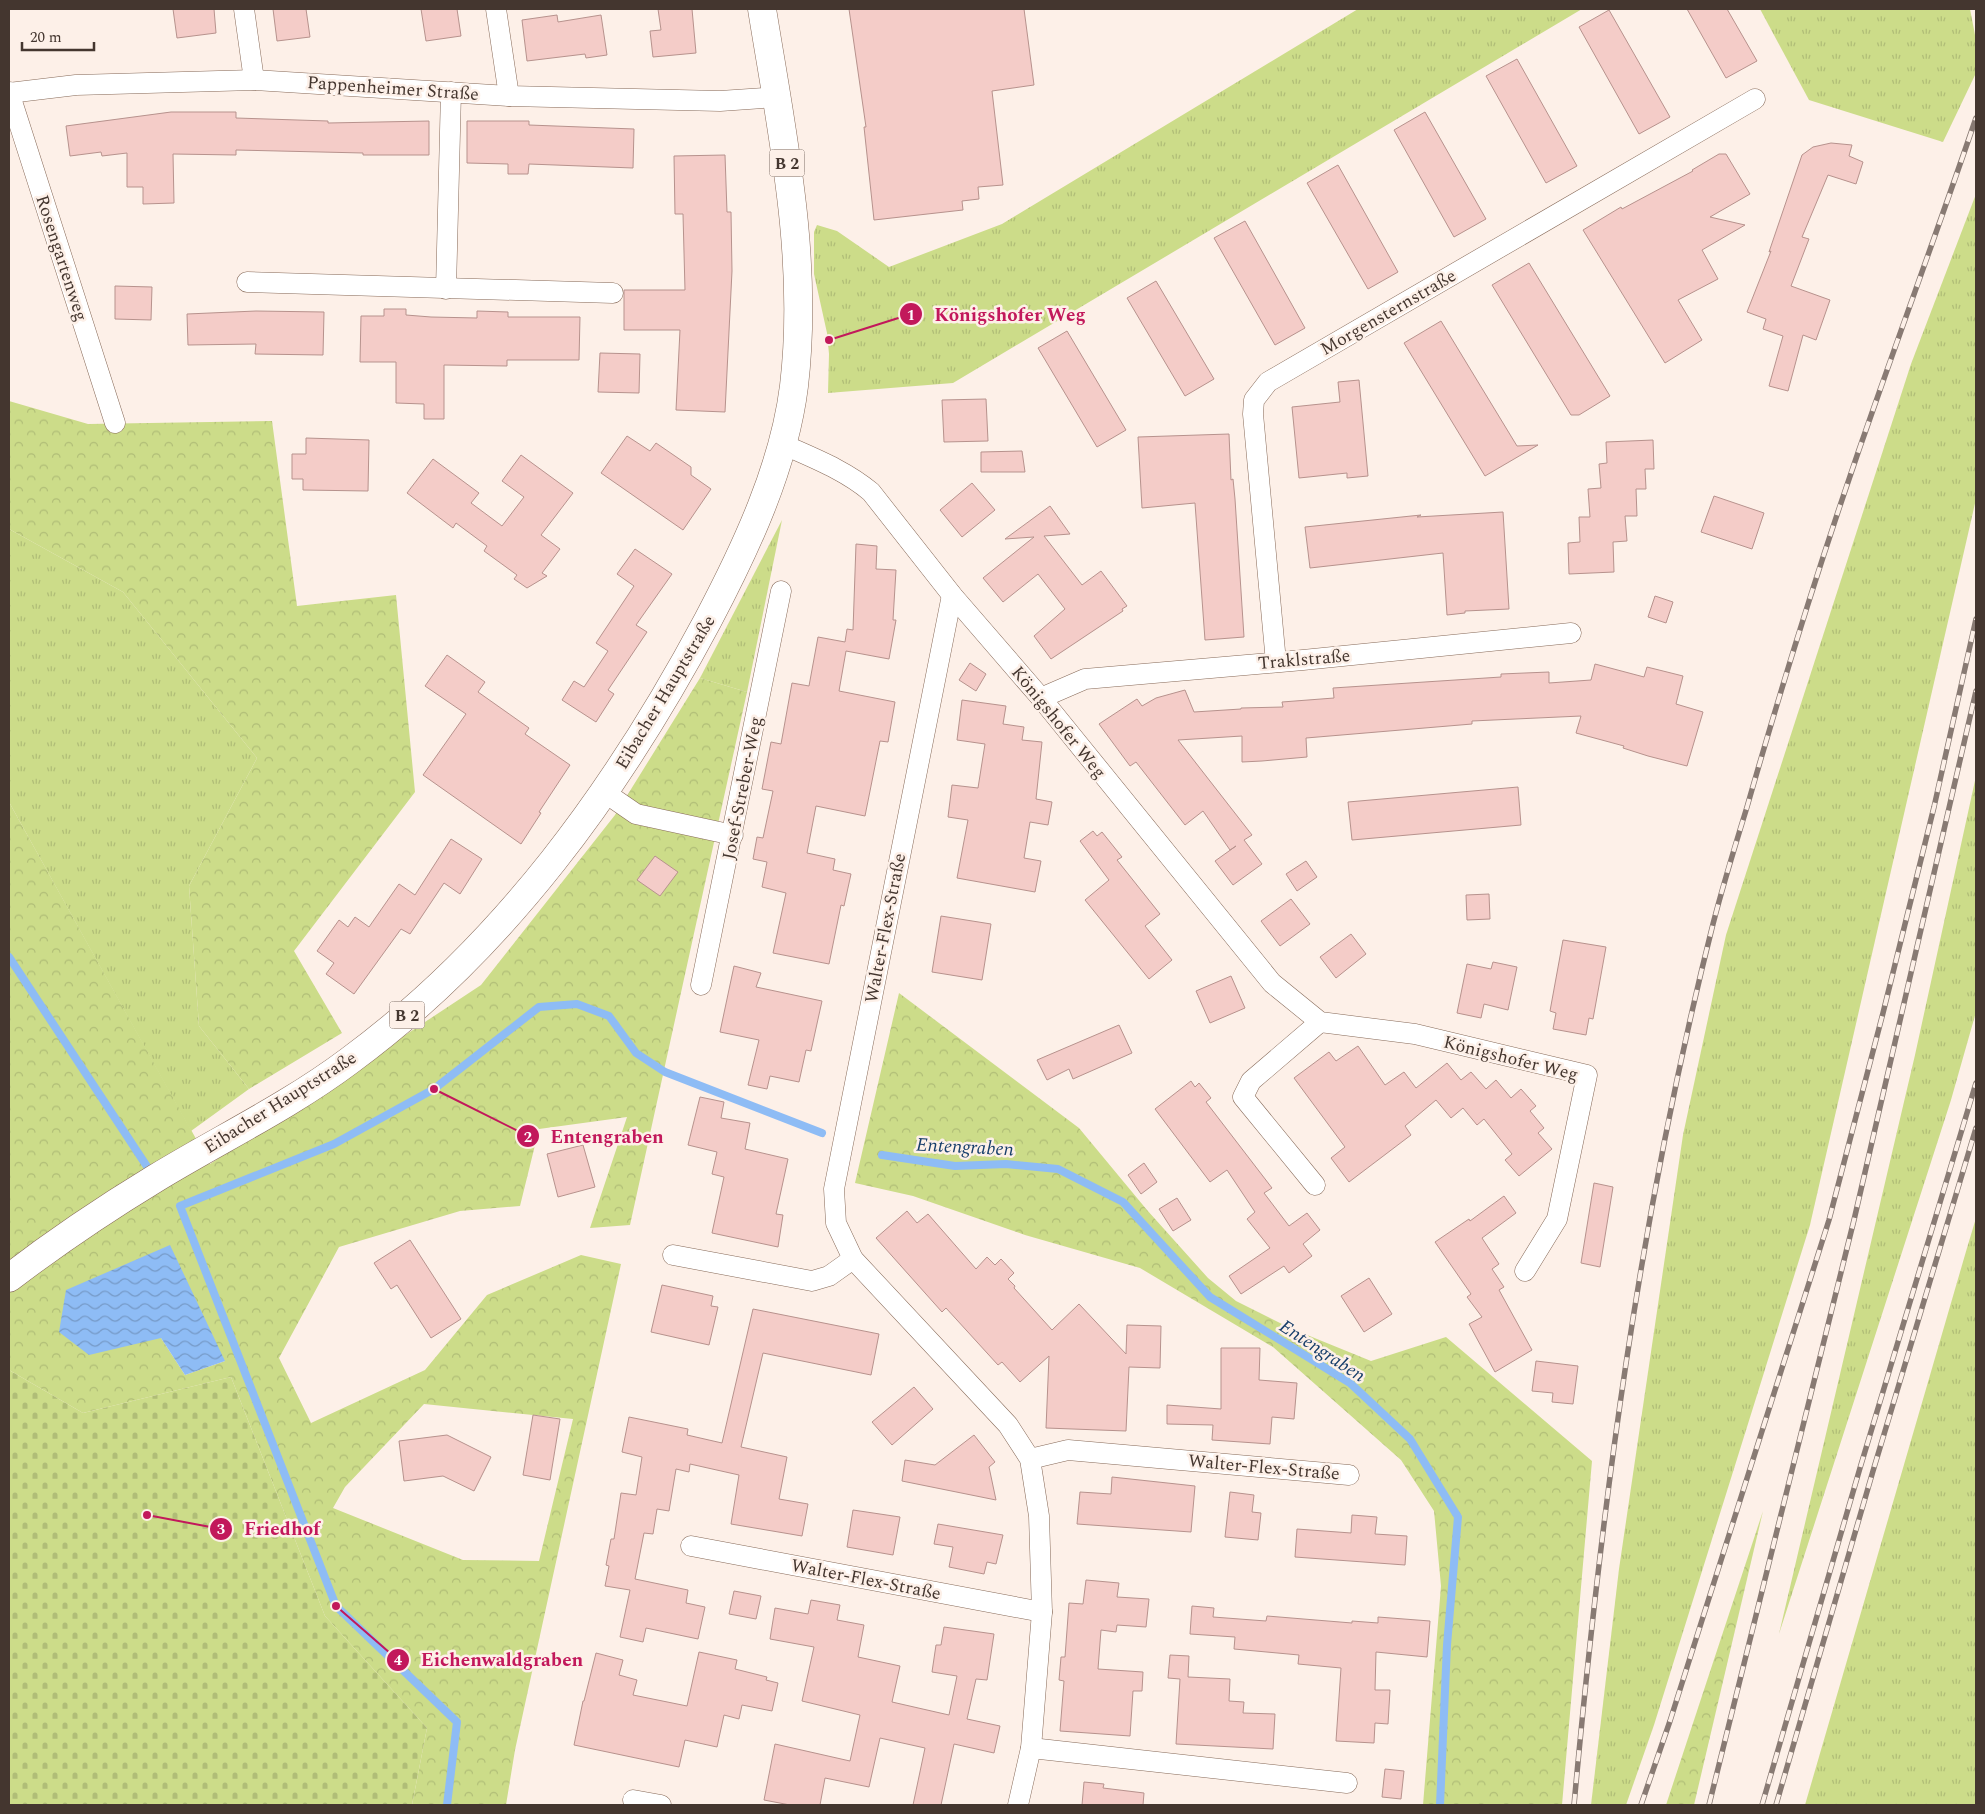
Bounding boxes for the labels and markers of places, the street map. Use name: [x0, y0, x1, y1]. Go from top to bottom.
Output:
callout: Königshofer Weg: [899, 297, 1095, 331]
callout: Entengraben: [515, 1119, 674, 1153]
callout: Friedhof: [209, 1512, 330, 1546]
callout: Eichenwaldgraben: [386, 1643, 593, 1677]

